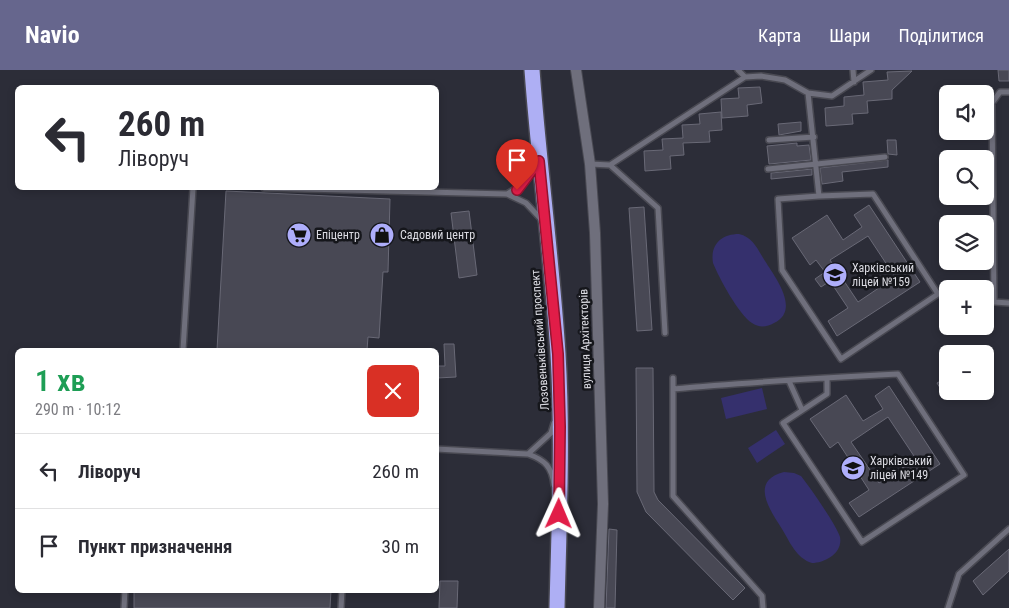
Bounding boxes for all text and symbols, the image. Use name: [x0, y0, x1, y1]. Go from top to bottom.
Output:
text: Navio: [25, 21, 80, 49]
text: Карта: [758, 25, 801, 46]
text: Шари: [829, 25, 870, 46]
text: Поділитися: [898, 25, 984, 46]
map controls: [939, 85, 994, 400]
button: sound: [939, 85, 994, 140]
text: 260 m: [118, 104, 205, 145]
icon: left: [35, 105, 100, 170]
pin: [496, 139, 538, 190]
text: Ліворуч: [118, 146, 189, 171]
icon: arrive: [503, 146, 531, 174]
button: search: [939, 150, 994, 205]
button: layers: [939, 215, 994, 270]
supermarket icon: Епіцентр: [286, 222, 312, 248]
shop icon: Садовий центр: [369, 222, 395, 248]
place label: Епіцентр: [316, 228, 360, 242]
place label: Садовий центр: [400, 228, 475, 242]
place label: Харківський ліцей №159: [852, 261, 914, 289]
school or university icon: Харківський ліцей №159: [822, 262, 848, 288]
street label: Лозовеньківський проспект: [528, 269, 552, 411]
button: +: [939, 280, 994, 335]
street label: вулиця Архітекторів: [576, 289, 594, 389]
button: −: [939, 345, 994, 400]
text: 1 хв: [35, 363, 85, 398]
button: close: [367, 365, 419, 417]
text: 290 m · 10:12: [35, 400, 121, 419]
place label: Харківський ліцей №149: [870, 454, 932, 482]
school or university icon: Харківський ліцей №149: [840, 455, 866, 481]
icon: left: [35, 457, 63, 485]
text: Ліворуч: [78, 460, 140, 483]
text: 260 m: [372, 460, 419, 483]
position arrow: [532, 487, 584, 539]
icon: arrive: [35, 532, 63, 560]
text: Пункт призначення: [78, 535, 232, 558]
text: 30 m: [382, 535, 419, 558]

